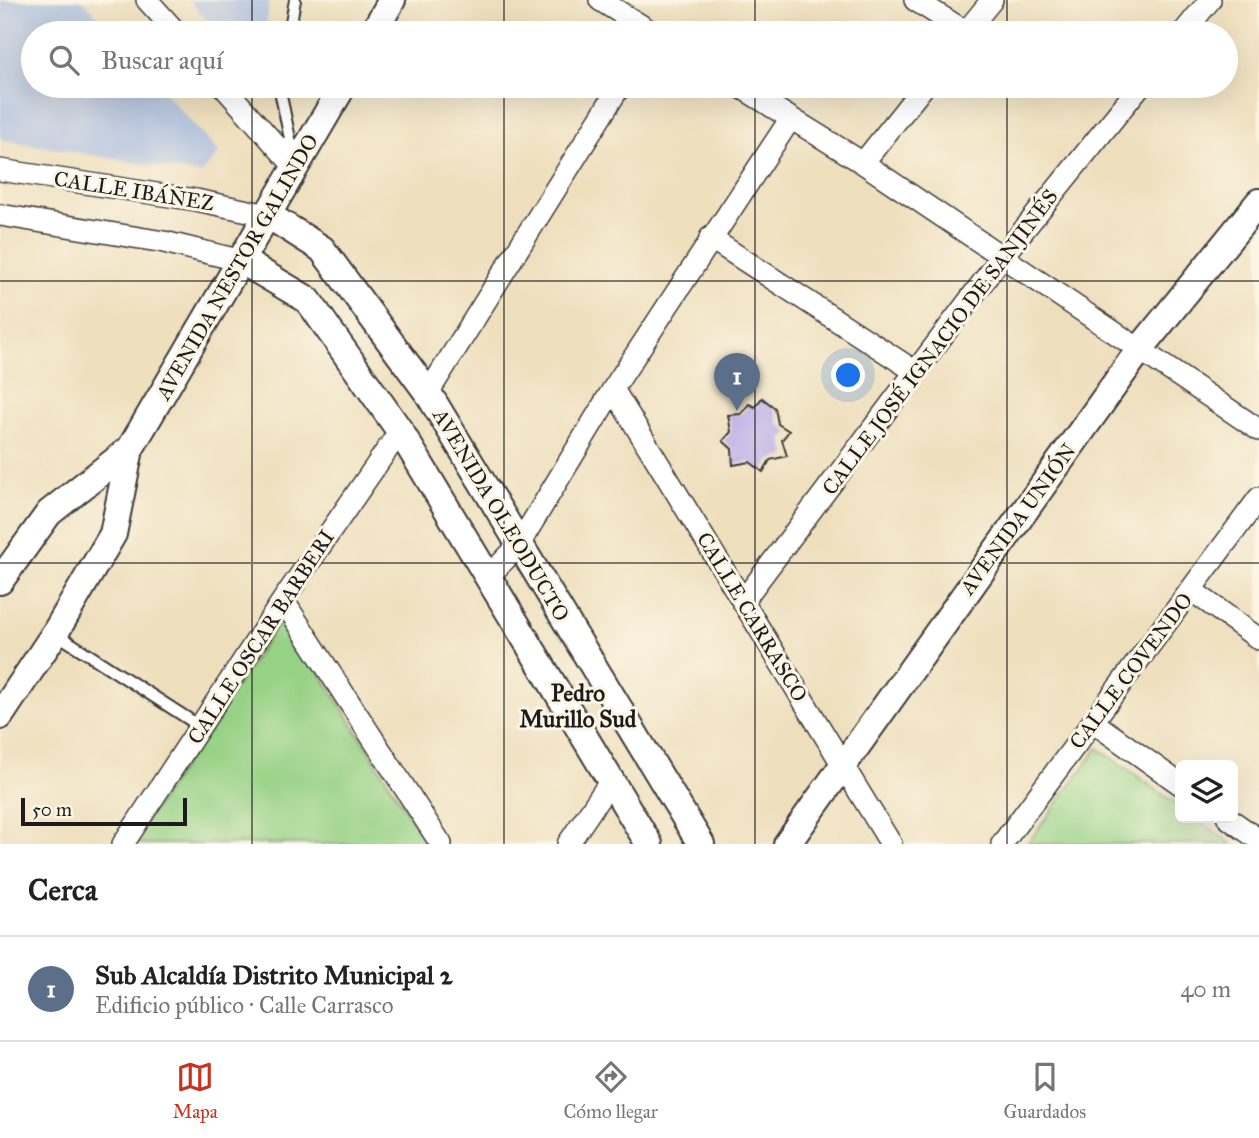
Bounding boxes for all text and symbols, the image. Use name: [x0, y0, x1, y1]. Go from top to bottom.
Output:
search box: [21, 21, 1238, 98]
icon: search: [45, 41, 83, 79]
text: Buscar aquí: [101, 44, 223, 76]
street label: AVENIDA NESTOR GALINDO: [150, 129, 324, 405]
street label: CALLE IBÁÑEZ: [52, 165, 216, 217]
street label: CALLE JOSÉ IGNACIO DE SANJINÉS: [816, 183, 1064, 500]
pin: 1: [714, 353, 760, 411]
your location: [831, 358, 865, 392]
street label: AVENIDA OLEODUCTO: [427, 403, 575, 626]
street label: AVENIDA UNIÓN: [953, 438, 1082, 600]
street label: CALLE OSCAR BARBERI: [182, 525, 340, 749]
street label: CALLE CARRASCO: [691, 527, 813, 707]
street label: CALLE COVENDO: [1064, 588, 1198, 754]
district label: Pedro Murillo Sud: [520, 679, 637, 733]
map controls: [1175, 760, 1238, 823]
button: layers: [1175, 760, 1238, 823]
scale bar: [21, 795, 187, 827]
text: 50 m: [32, 798, 72, 821]
text: Cerca: [28, 872, 97, 908]
text: Sub Alcaldía Distrito Municipal 2: [95, 959, 452, 991]
text: 1: [46, 975, 56, 1003]
text: 40 m: [1181, 975, 1231, 1003]
text: Edificio público · Calle Carrasco: [95, 991, 393, 1019]
tab: Mapa: [173, 1058, 218, 1123]
tab: Cómo llegar: [563, 1058, 658, 1123]
tab: Guardados: [1003, 1058, 1086, 1123]

